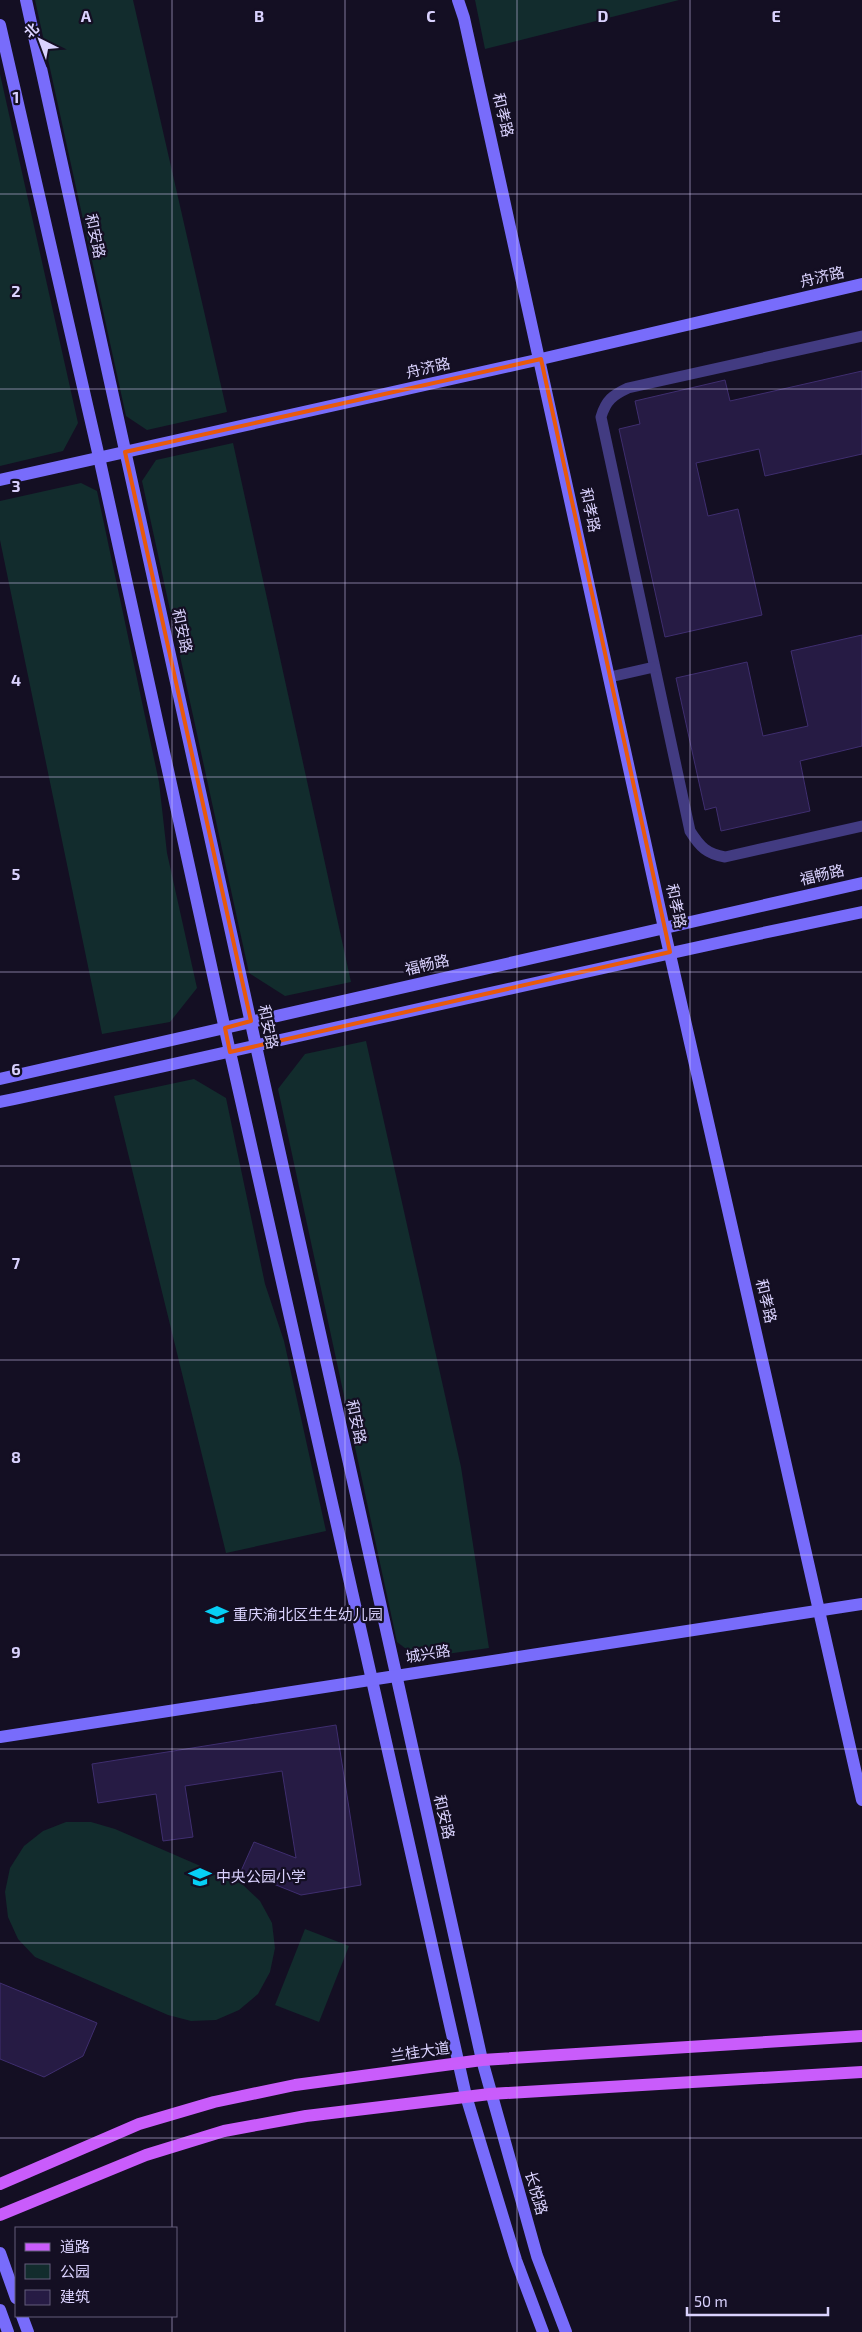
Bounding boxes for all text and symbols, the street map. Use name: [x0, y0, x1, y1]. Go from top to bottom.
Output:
text: A: [81, 6, 92, 25]
text: B: [254, 6, 264, 25]
text: C: [426, 6, 436, 25]
text: D: [598, 6, 609, 25]
text: E: [771, 6, 781, 25]
north arrow: [15, 15, 65, 65]
text: 北: [20, 19, 42, 41]
text: 1: [13, 87, 19, 106]
street label: 和孝路: [490, 91, 518, 139]
street label: 和安路: [82, 212, 109, 260]
street label: 舟济路: [798, 262, 846, 290]
text: 2: [11, 281, 21, 300]
street label: 舟济路: [404, 353, 452, 381]
text: 3: [11, 476, 21, 495]
street label: 和孝路: [577, 486, 604, 534]
street label: 和安路: [169, 607, 196, 655]
text: 4: [11, 670, 21, 689]
street label: 福畅路: [798, 860, 846, 888]
text: 5: [12, 864, 21, 883]
street label: 和孝路: [663, 882, 690, 930]
street label: 福畅路: [403, 950, 451, 978]
street label: 和安路: [255, 1003, 282, 1051]
text: 6: [11, 1059, 21, 1078]
text: 7: [12, 1253, 21, 1272]
street label: 和孝路: [753, 1277, 781, 1325]
street label: 和安路: [343, 1398, 370, 1446]
text: 8: [11, 1447, 21, 1466]
school or university icon: 重庆渝北区生生幼儿园: [204, 1602, 230, 1628]
place label: 重庆渝北区生生幼儿园: [233, 1605, 383, 1623]
street label: 城兴路: [404, 1641, 451, 1665]
text: 9: [11, 1642, 21, 1661]
street label: 和安路: [431, 1793, 459, 1841]
school or university icon: 中央公园小学: [187, 1864, 213, 1890]
place label: 中央公园小学: [216, 1867, 306, 1885]
street label: 兰桂大道: [389, 2038, 451, 2064]
street label: 长悦路: [522, 2169, 552, 2217]
legend: [15, 2227, 178, 2317]
text: 道路: [60, 2237, 90, 2255]
text: 公园: [60, 2262, 90, 2280]
scale bar: [687, 2284, 828, 2316]
text: 建筑: [60, 2287, 90, 2305]
text: 50 m: [694, 2292, 728, 2310]

